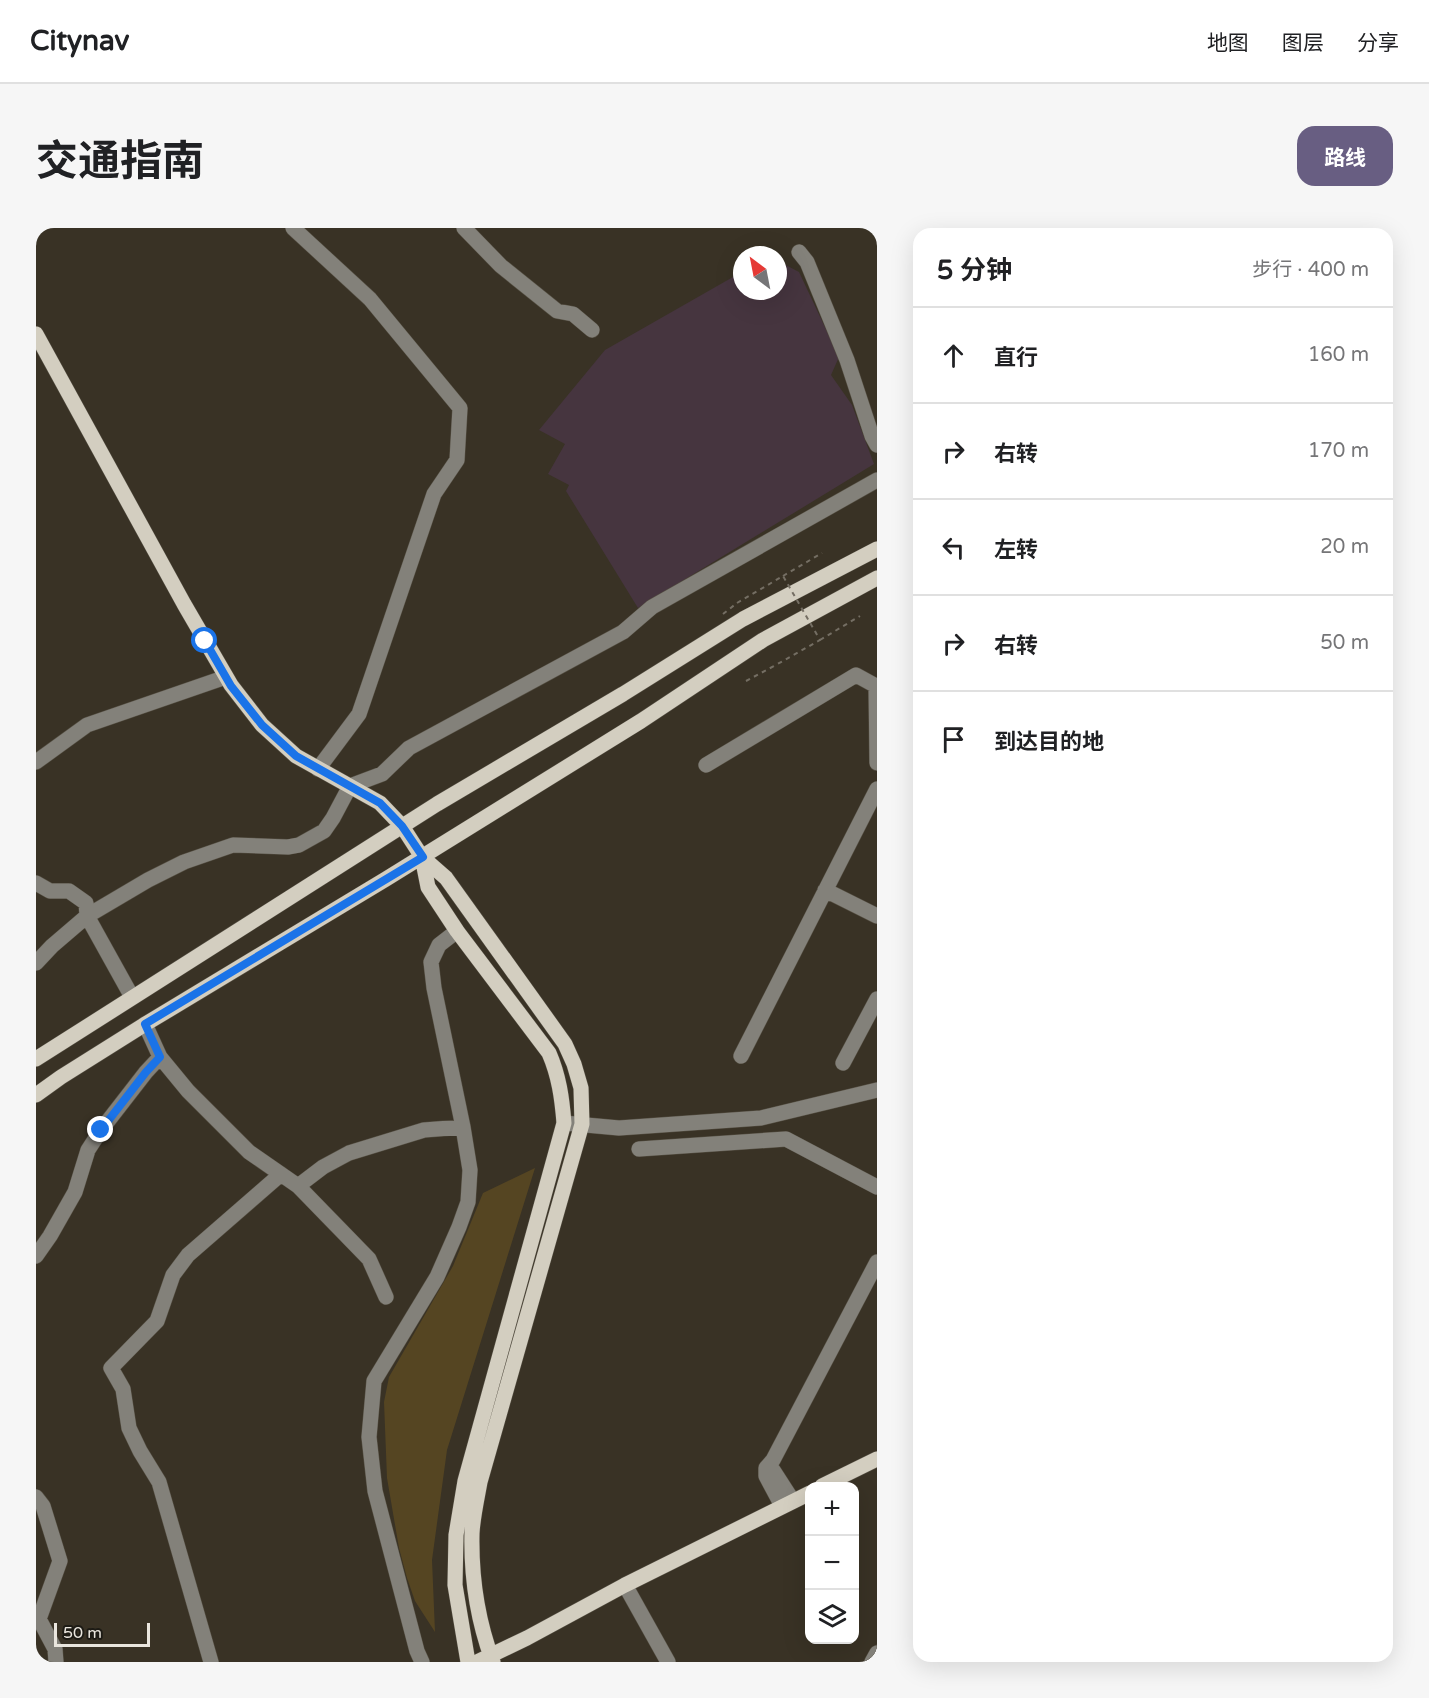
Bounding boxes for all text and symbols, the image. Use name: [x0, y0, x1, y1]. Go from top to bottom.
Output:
text: Citynav: [30, 24, 129, 58]
text: 地图: [1207, 31, 1249, 56]
text: 图层: [1282, 31, 1324, 56]
text: 分享: [1357, 31, 1399, 56]
button: 路线: [1297, 126, 1393, 186]
text: 交通指南: [36, 136, 204, 187]
north arrow: [733, 246, 787, 300]
text: 5 分钟: [937, 255, 1012, 286]
text: 步行 · 400 m: [1252, 258, 1369, 282]
icon: ahead: [937, 339, 970, 372]
text: 160 m: [1308, 343, 1369, 367]
text: 直行: [994, 345, 1038, 371]
icon: right: [937, 435, 970, 468]
text: 170 m: [1308, 439, 1369, 463]
text: 右转: [994, 441, 1038, 467]
icon: left: [937, 531, 970, 564]
text: 20 m: [1320, 535, 1369, 559]
text: 左转: [994, 537, 1038, 563]
route start: [191, 627, 217, 653]
icon: right: [937, 627, 970, 660]
text: 50 m: [1320, 631, 1369, 655]
text: 右转: [994, 633, 1038, 659]
icon: arrive: [937, 723, 970, 756]
text: 到达目的地: [994, 729, 1104, 755]
route end: [87, 1116, 113, 1142]
map controls: [805, 1482, 859, 1644]
button: +: [805, 1482, 859, 1536]
button: −: [805, 1536, 859, 1590]
button: layers: [805, 1590, 859, 1644]
scale bar: [54, 1620, 150, 1648]
text: 50 m: [63, 1623, 102, 1643]

